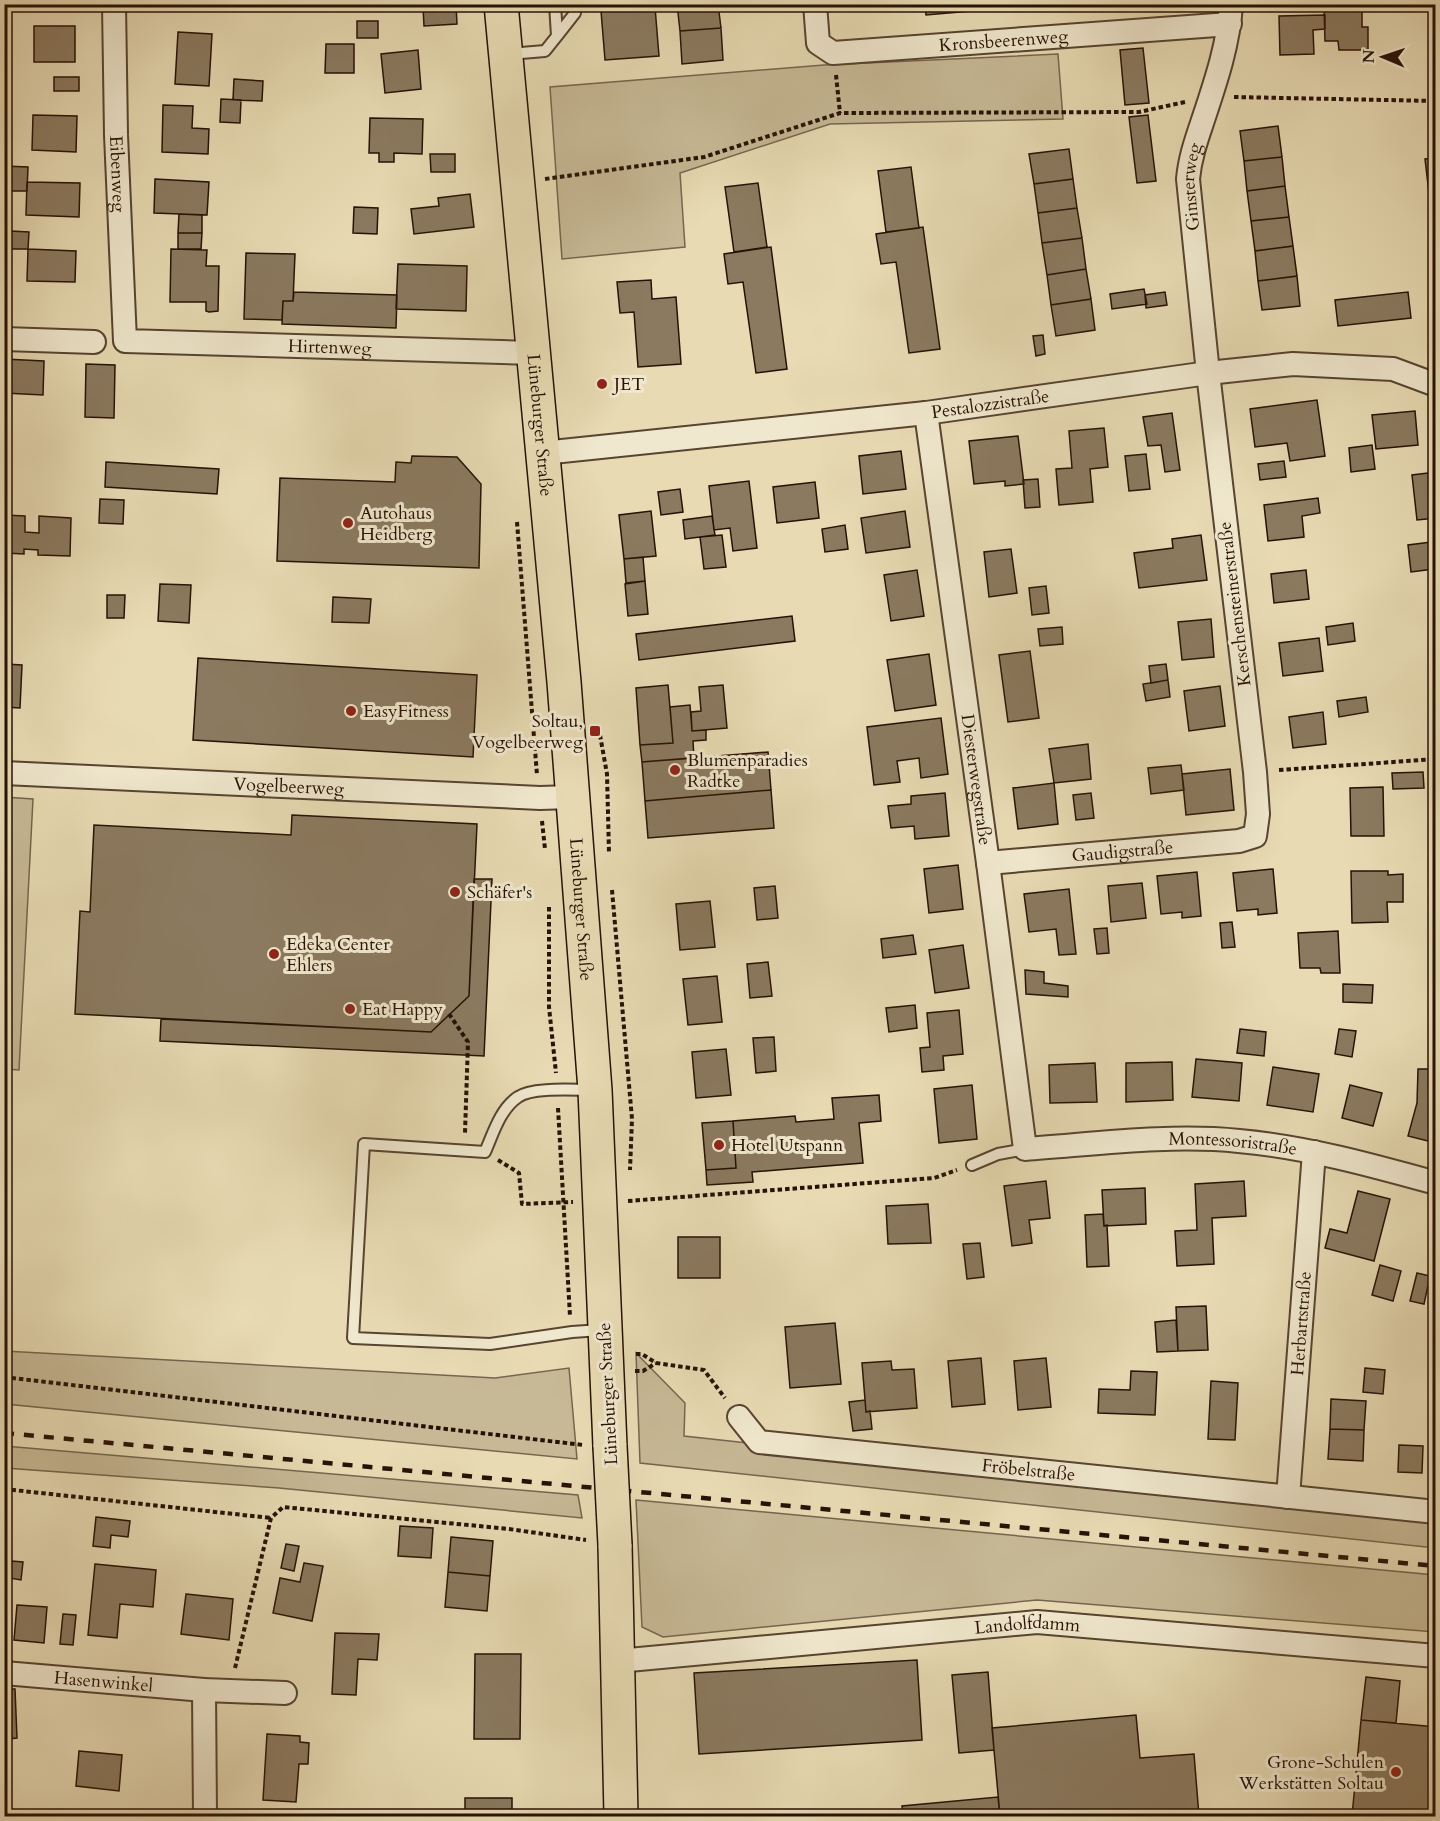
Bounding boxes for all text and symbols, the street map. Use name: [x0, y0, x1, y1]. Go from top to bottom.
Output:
street label: Kronsbeerenweg: [938, 23, 1070, 58]
north arrow: [1353, 27, 1413, 87]
text: N: [1358, 49, 1380, 64]
street label: Eibenweg: [104, 135, 132, 214]
street label: Ginsterweg: [1175, 139, 1208, 232]
street label: Hirtenweg: [288, 333, 373, 361]
street label: Lüneburger Straße: [521, 353, 559, 498]
place label: JET: [611, 372, 644, 397]
marker: JET: [595, 377, 609, 391]
street label: Pestalozzistraße: [930, 383, 1051, 425]
place label: Autohaus Heidberg: [360, 501, 433, 547]
marker: Autohaus Heidberg: [341, 516, 355, 530]
street label: Kerschensteinerstraße: [1213, 520, 1257, 688]
place label: EasyFitness: [363, 699, 449, 724]
marker: EasyFitness: [344, 704, 358, 718]
place label: Soltau, Vogelbeerweg: [472, 709, 584, 755]
street label: Diesterwegstraße: [955, 712, 998, 847]
marker: Soltau, Vogelbeerweg: [588, 724, 602, 738]
place label: Blumenparadies Radtke: [687, 748, 808, 794]
marker: Blumenparadies Radtke: [668, 763, 682, 777]
street label: Vogelbeerweg: [233, 771, 346, 801]
street label: Gaudigstraße: [1071, 834, 1174, 868]
street label: Lüneburger Straße: [563, 837, 599, 982]
place label: Schäfer's: [467, 880, 532, 905]
marker: Schäfer's: [448, 885, 462, 899]
place label: Edeka Center Ehlers: [286, 932, 390, 978]
marker: Edeka Center Ehlers: [267, 947, 281, 961]
place label: Eat Happy: [362, 997, 443, 1022]
marker: Eat Happy: [343, 1002, 357, 1016]
street label: Montessoristraße: [1168, 1126, 1299, 1161]
place label: Hotel Utspann: [731, 1133, 844, 1158]
marker: Hotel Utspann: [712, 1138, 726, 1152]
street label: Herbartstraße: [1285, 1270, 1317, 1377]
street label: Lüneburger Straße: [592, 1322, 624, 1466]
street label: Fröbelstraße: [980, 1453, 1077, 1487]
street label: Landolfdamm: [973, 1609, 1082, 1640]
street label: Hasenwinkel: [53, 1665, 155, 1698]
place label: Grone-Schulen Werkstätten Soltau: [1238, 1750, 1385, 1796]
marker: Grone-Schulen Werkstätten Soltau: [1389, 1765, 1403, 1779]

